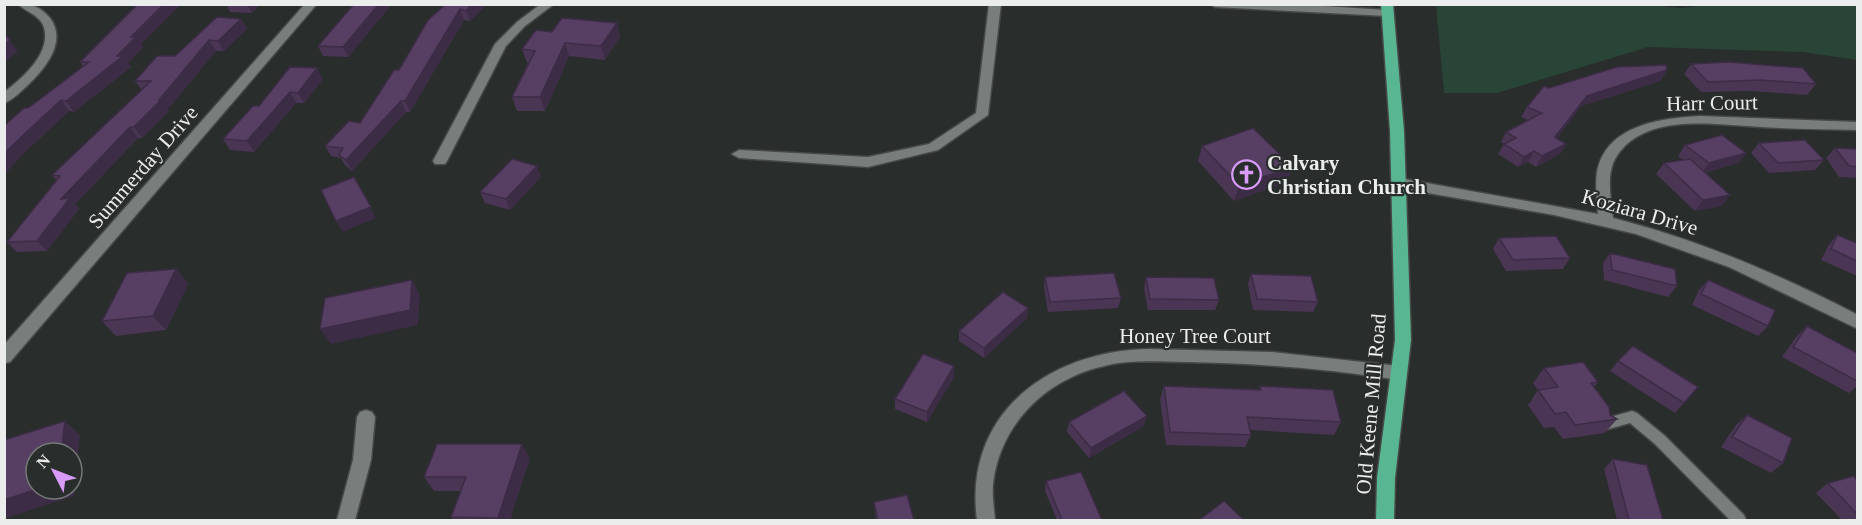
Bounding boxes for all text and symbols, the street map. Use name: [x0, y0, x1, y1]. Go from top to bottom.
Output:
street label: Harr Court: [1666, 90, 1758, 116]
street label: Summerday Drive: [83, 101, 203, 233]
place label: Calvary Christian Church: [1267, 151, 1426, 199]
church icon: Calvary Christian Church: [1230, 159, 1262, 191]
street label: Koziara Drive: [1579, 184, 1701, 240]
street label: Old Keene Mill Road: [1351, 312, 1391, 495]
street label: Honey Tree Court: [1119, 324, 1271, 348]
north arrow: [24, 441, 84, 501]
text: N: [33, 451, 54, 471]

